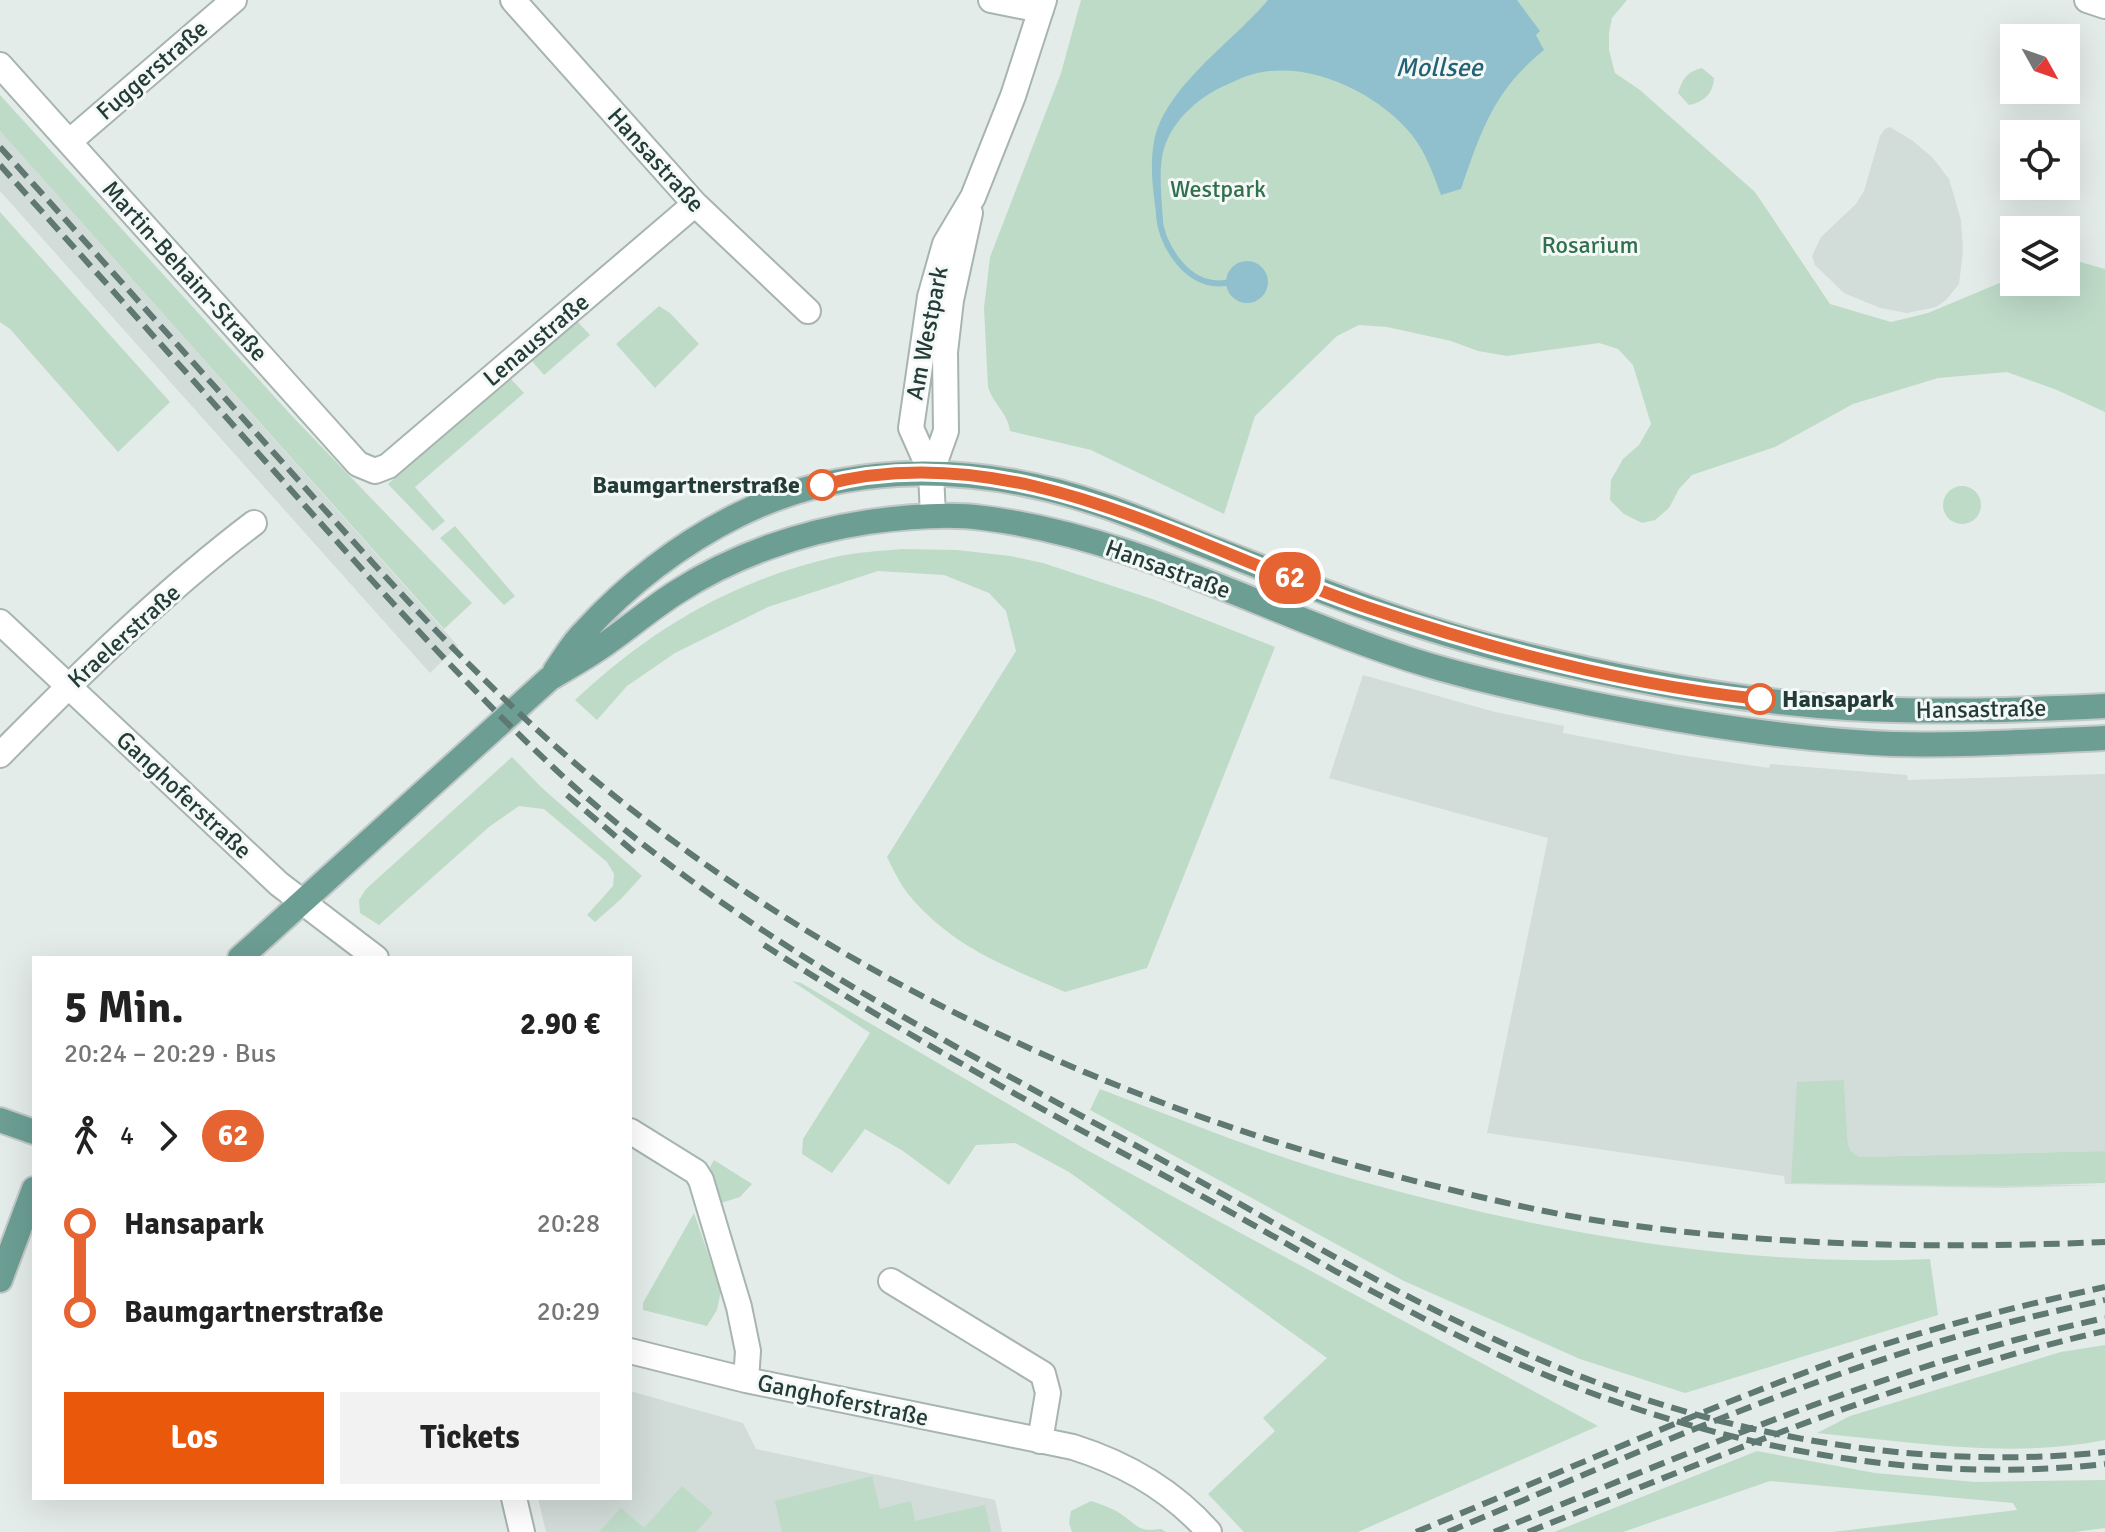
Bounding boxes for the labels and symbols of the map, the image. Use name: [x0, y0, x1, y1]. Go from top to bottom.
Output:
street label: Fuggerstraße: [90, 13, 214, 127]
north arrow: [2000, 24, 2080, 104]
water label: Mollsee: [1396, 52, 1484, 84]
street label: Hansastraße: [601, 101, 711, 219]
street label: Martin-Behaim-Straße: [96, 174, 274, 368]
park label: Westpark: [1170, 174, 1266, 204]
park label: Rosarium: [1541, 230, 1639, 260]
street label: Am Westpark: [899, 264, 955, 402]
street label: Lenaustraße: [477, 287, 595, 393]
place label: Baumgartnerstraße: [592, 470, 800, 500]
marker: Baumgartnerstraße: [807, 470, 837, 500]
street label: Hansastraße: [1101, 533, 1235, 605]
line badge: 62: [1254, 552, 1326, 604]
street label: Kraelerstraße: [61, 578, 187, 694]
marker: Hansapark: [1745, 684, 1775, 714]
place label: Hansapark: [1782, 684, 1895, 714]
street label: Hansastraße: [1915, 693, 2047, 725]
street label: Ganghoferstraße: [110, 725, 258, 865]
street label: Ganghoferstraße: [755, 1367, 931, 1433]

